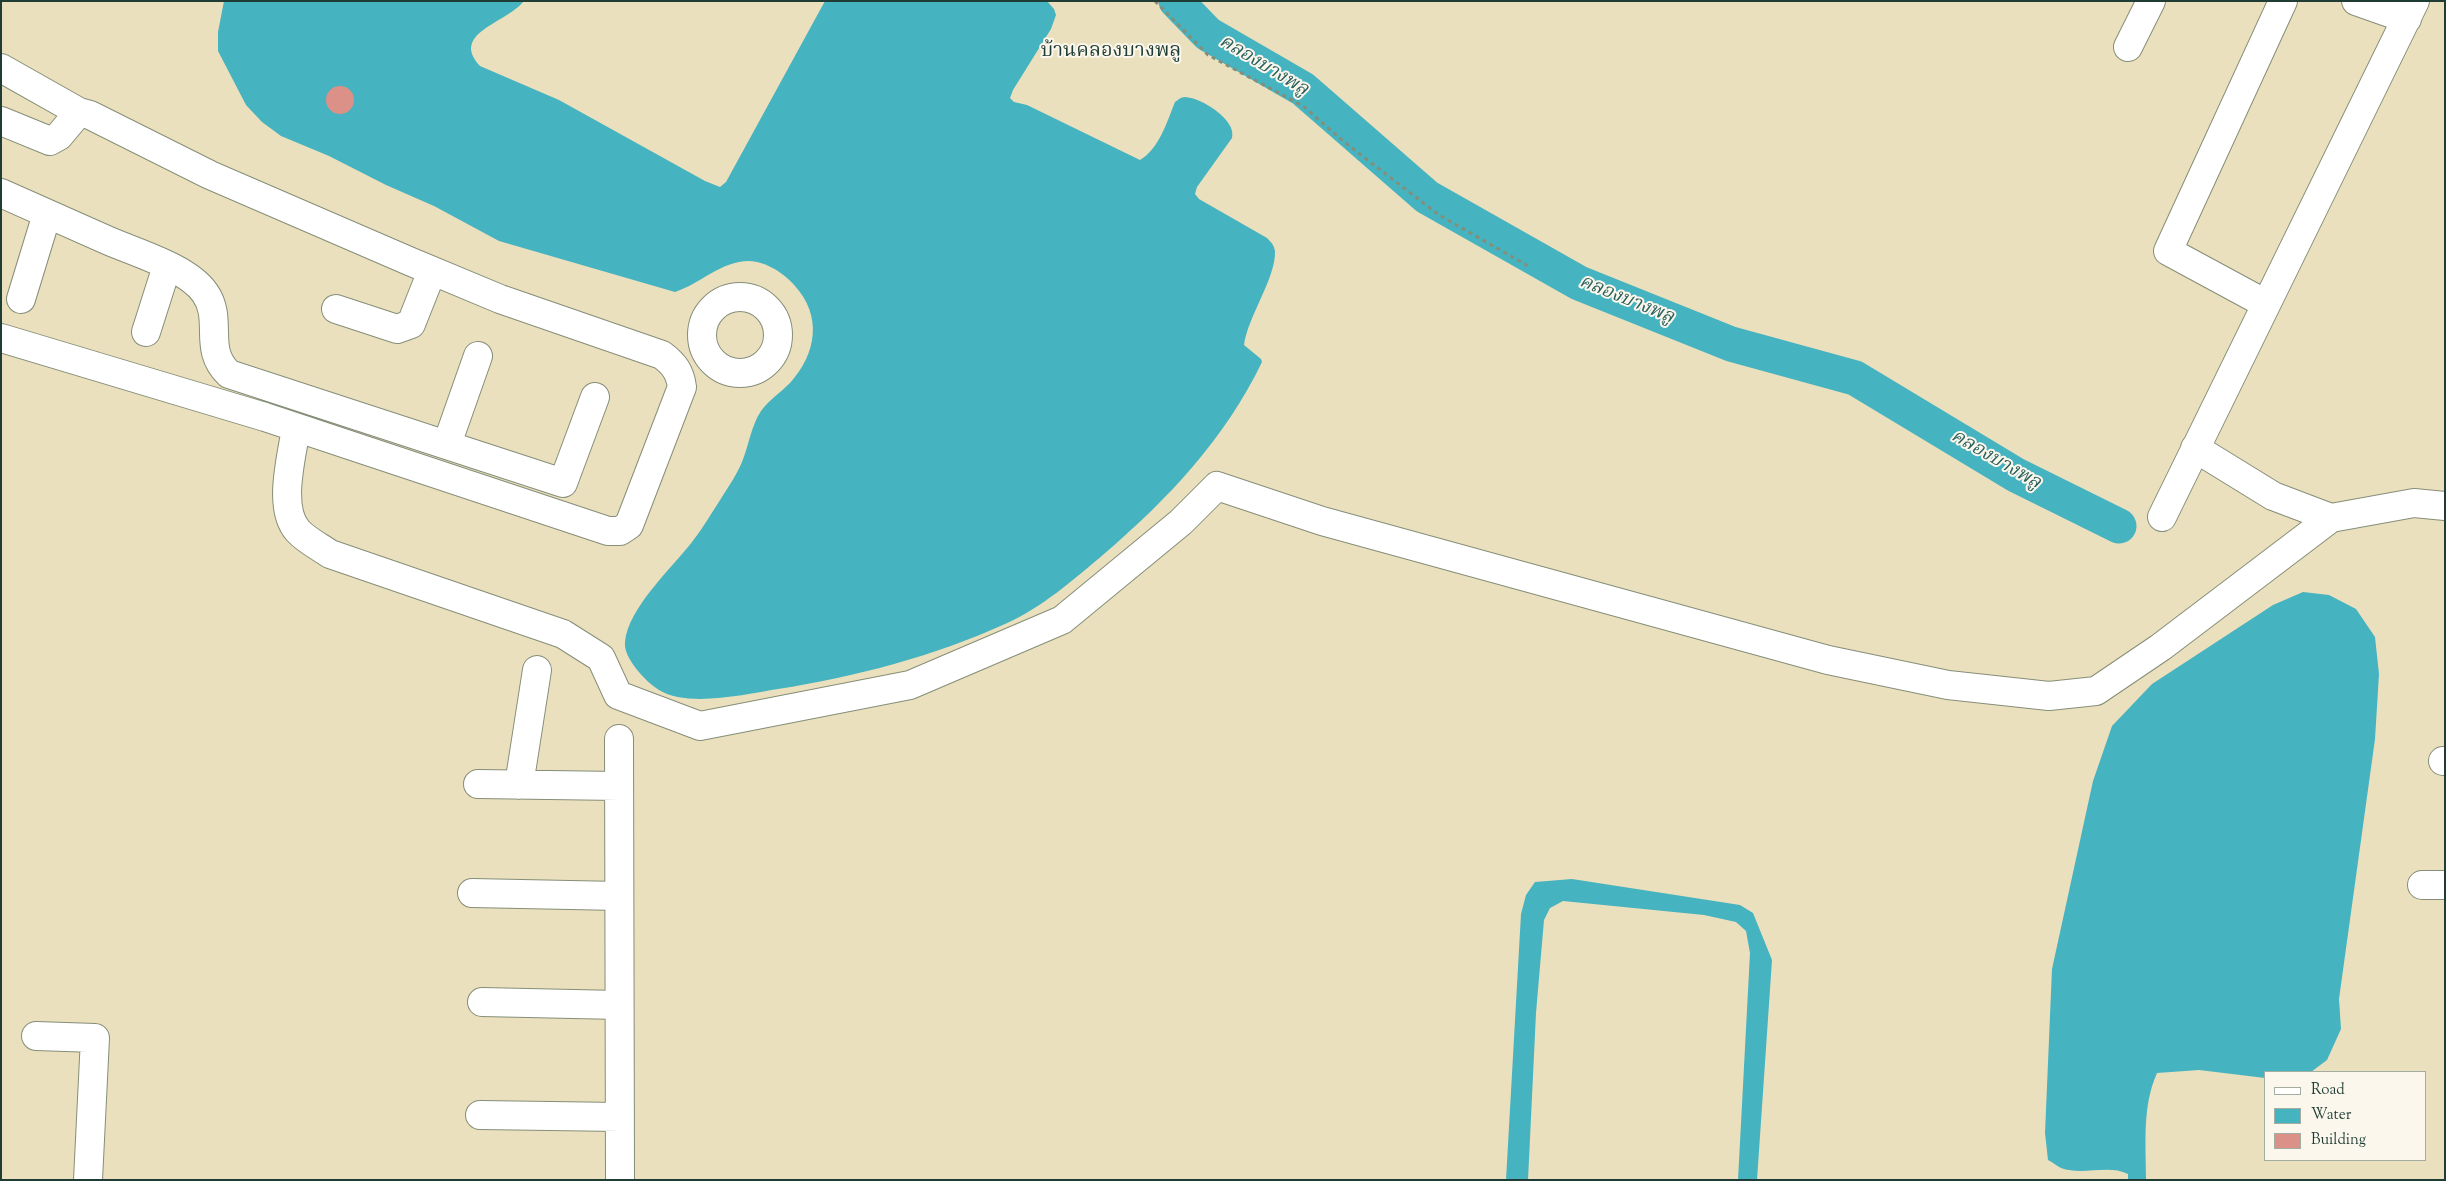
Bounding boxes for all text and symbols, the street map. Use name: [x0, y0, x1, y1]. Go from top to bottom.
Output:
water label: คลองบางพลู: [1214, 32, 1312, 102]
district label: บ้านคลองบางพลู: [1041, 41, 1181, 65]
water label: คลองบางพลู: [1575, 272, 1677, 330]
water label: คลองบางพลู: [1946, 426, 2044, 496]
legend: [2264, 1071, 2426, 1161]
text: Road: [2311, 1080, 2345, 1101]
text: Water: [2311, 1105, 2351, 1126]
text: Building: [2311, 1130, 2366, 1151]

